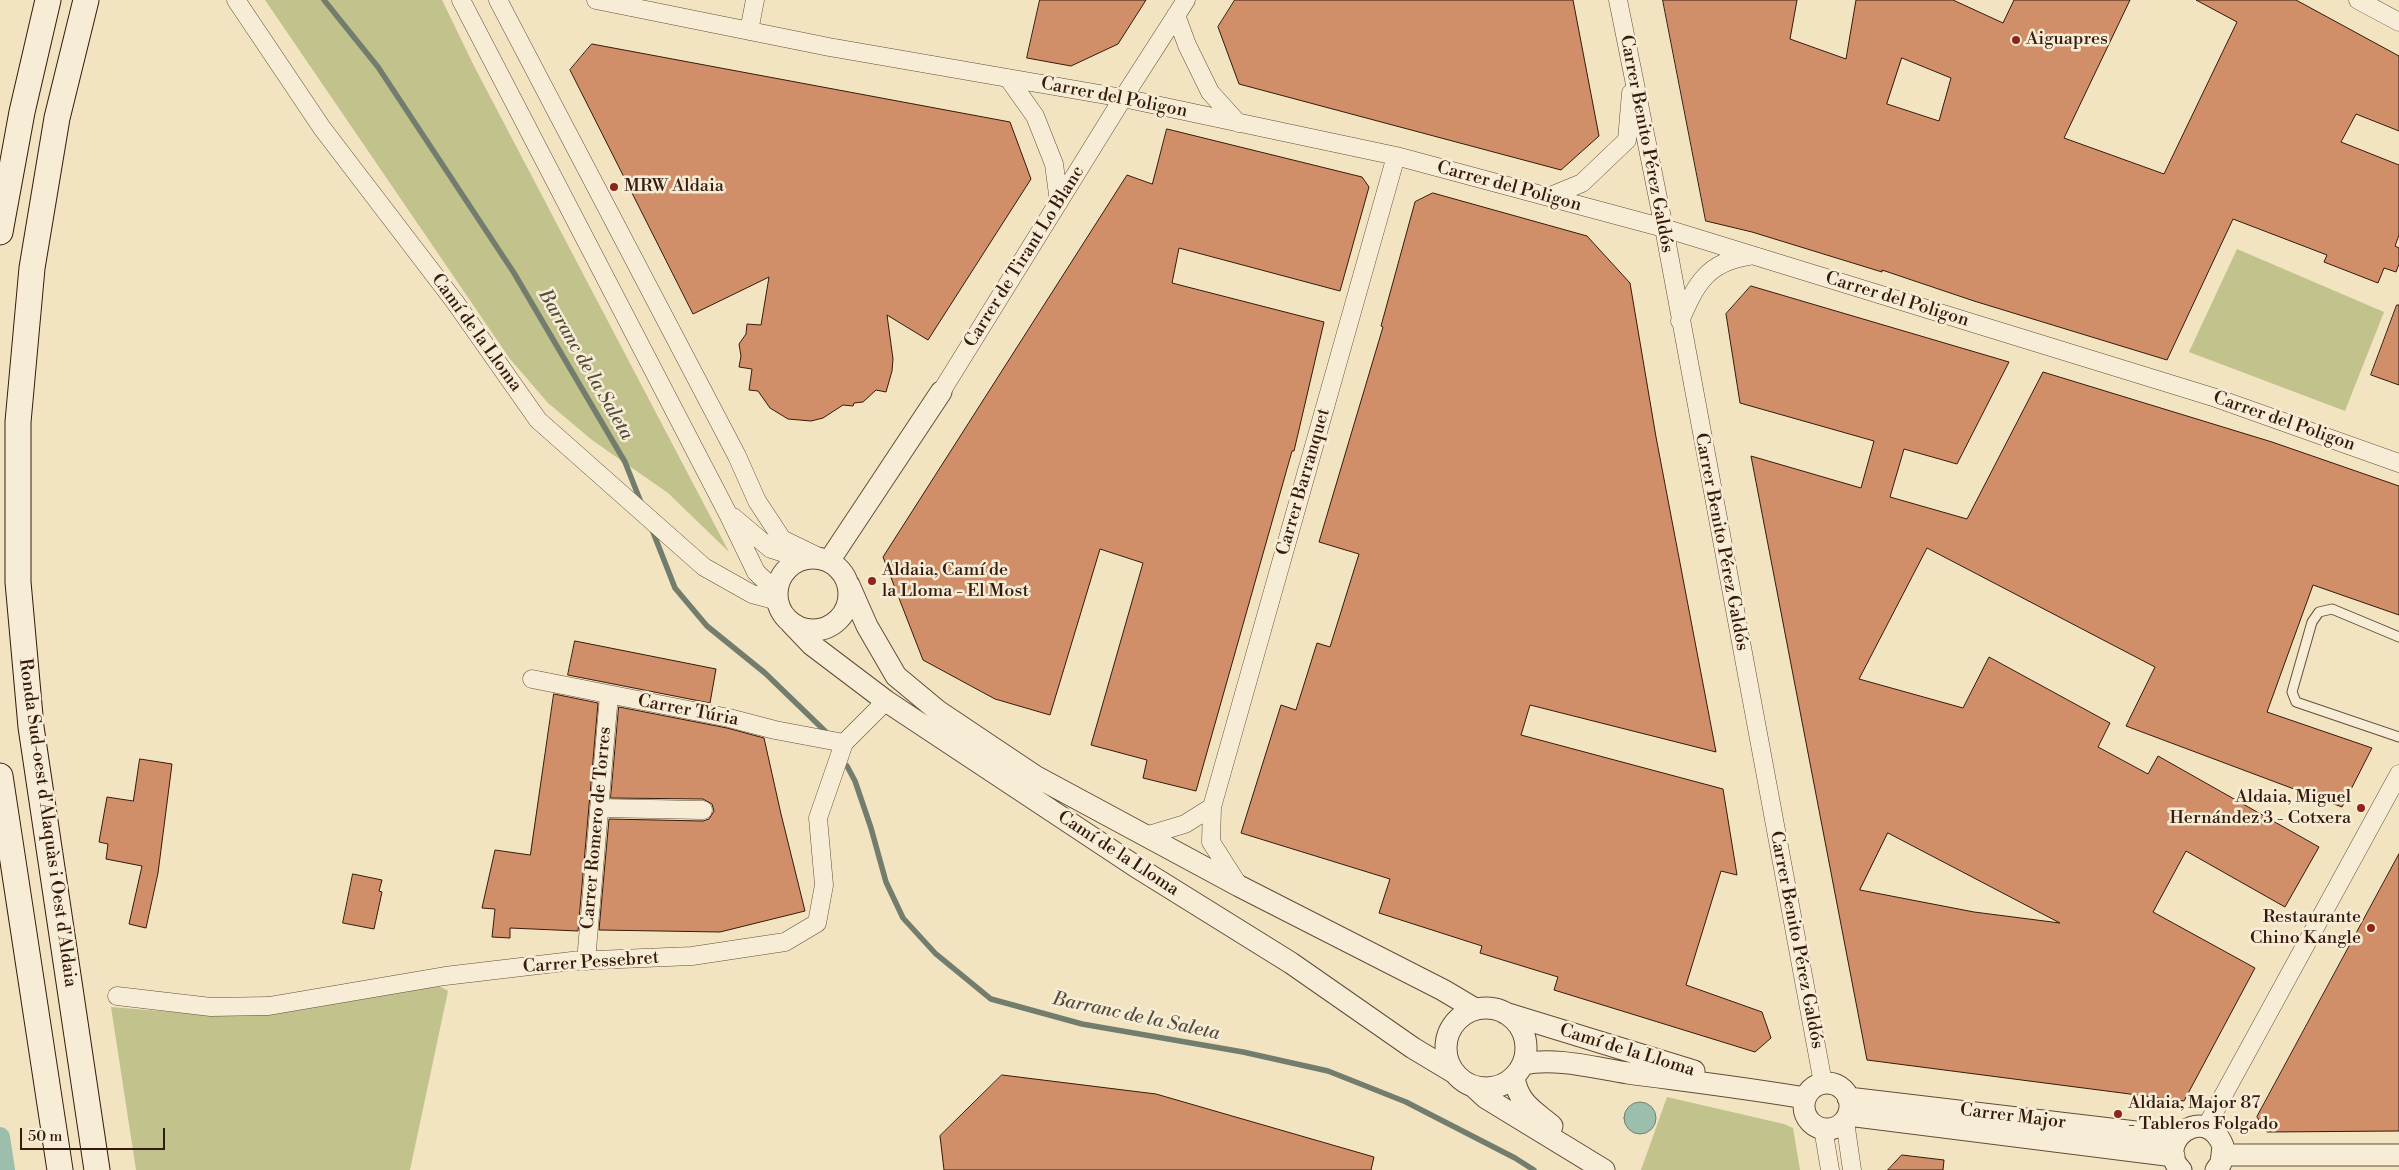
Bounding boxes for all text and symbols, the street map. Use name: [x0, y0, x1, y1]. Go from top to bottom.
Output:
place label: Aiguapres: [2026, 29, 2108, 51]
street label: Carrer Benito Pérez Galdós: [1614, 33, 1678, 255]
marker: Aiguapres: [2010, 34, 2022, 46]
street label: Carrer del Poligon: [1039, 73, 1189, 123]
street label: Carrer del Poligon: [1434, 157, 1584, 217]
street label: Carrer de Tirant Lo Blanc: [960, 162, 1090, 352]
place label: MRW Aldaia: [624, 176, 724, 198]
marker: MRW Aldaia: [608, 181, 620, 193]
street label: Carrer del Poligon: [1823, 268, 1971, 332]
street label: Camí de la Lloma: [426, 270, 526, 396]
water label: Barranc de la Saleta: [533, 286, 637, 444]
street label: Carrer del Poligon: [2210, 388, 2358, 456]
street label: Carrer Barranquet: [1273, 406, 1335, 558]
street label: Carrer Benito Pérez Galdós: [1689, 431, 1753, 653]
place label: Aldaia, Camí de la Lloma - El Most: [882, 560, 1029, 602]
marker: Aldaia, Camí de la Lloma - El Most: [866, 575, 878, 587]
street label: Ronda Sud-oest d'Alaquàs i Oest d'Aldaia: [13, 657, 81, 989]
street label: Carrer Túria: [636, 691, 740, 731]
street label: Carrer Romero de Torres: [577, 726, 617, 930]
place label: Aldaia, Miguel Hernández 3 - Cotxera: [2169, 787, 2351, 830]
marker: Aldaia, Miguel Hernández 3 - Cotxera: [2355, 802, 2367, 814]
street label: Camí de la Lloma: [1053, 807, 1183, 901]
street label: Carrer Benito Pérez Galdós: [1764, 829, 1828, 1051]
place label: Restaurante Chino Kangle: [2250, 907, 2361, 950]
marker: Restaurante Chino Kangle: [2365, 922, 2377, 934]
street label: Carrer Pessebret: [522, 947, 660, 979]
water label: Barranc de la Saleta: [1050, 988, 1222, 1046]
street label: Camí de la Lloma: [1557, 1020, 1697, 1082]
place label: Aldaia, Major 87 - Tableros Folgado: [2128, 1093, 2278, 1136]
street label: Carrer Major: [1959, 1100, 2067, 1134]
marker: Aldaia, Major 87 - Tableros Folgado: [2112, 1108, 2124, 1120]
scale bar: [22, 1118, 168, 1150]
text: 50 m: [28, 1127, 62, 1146]

